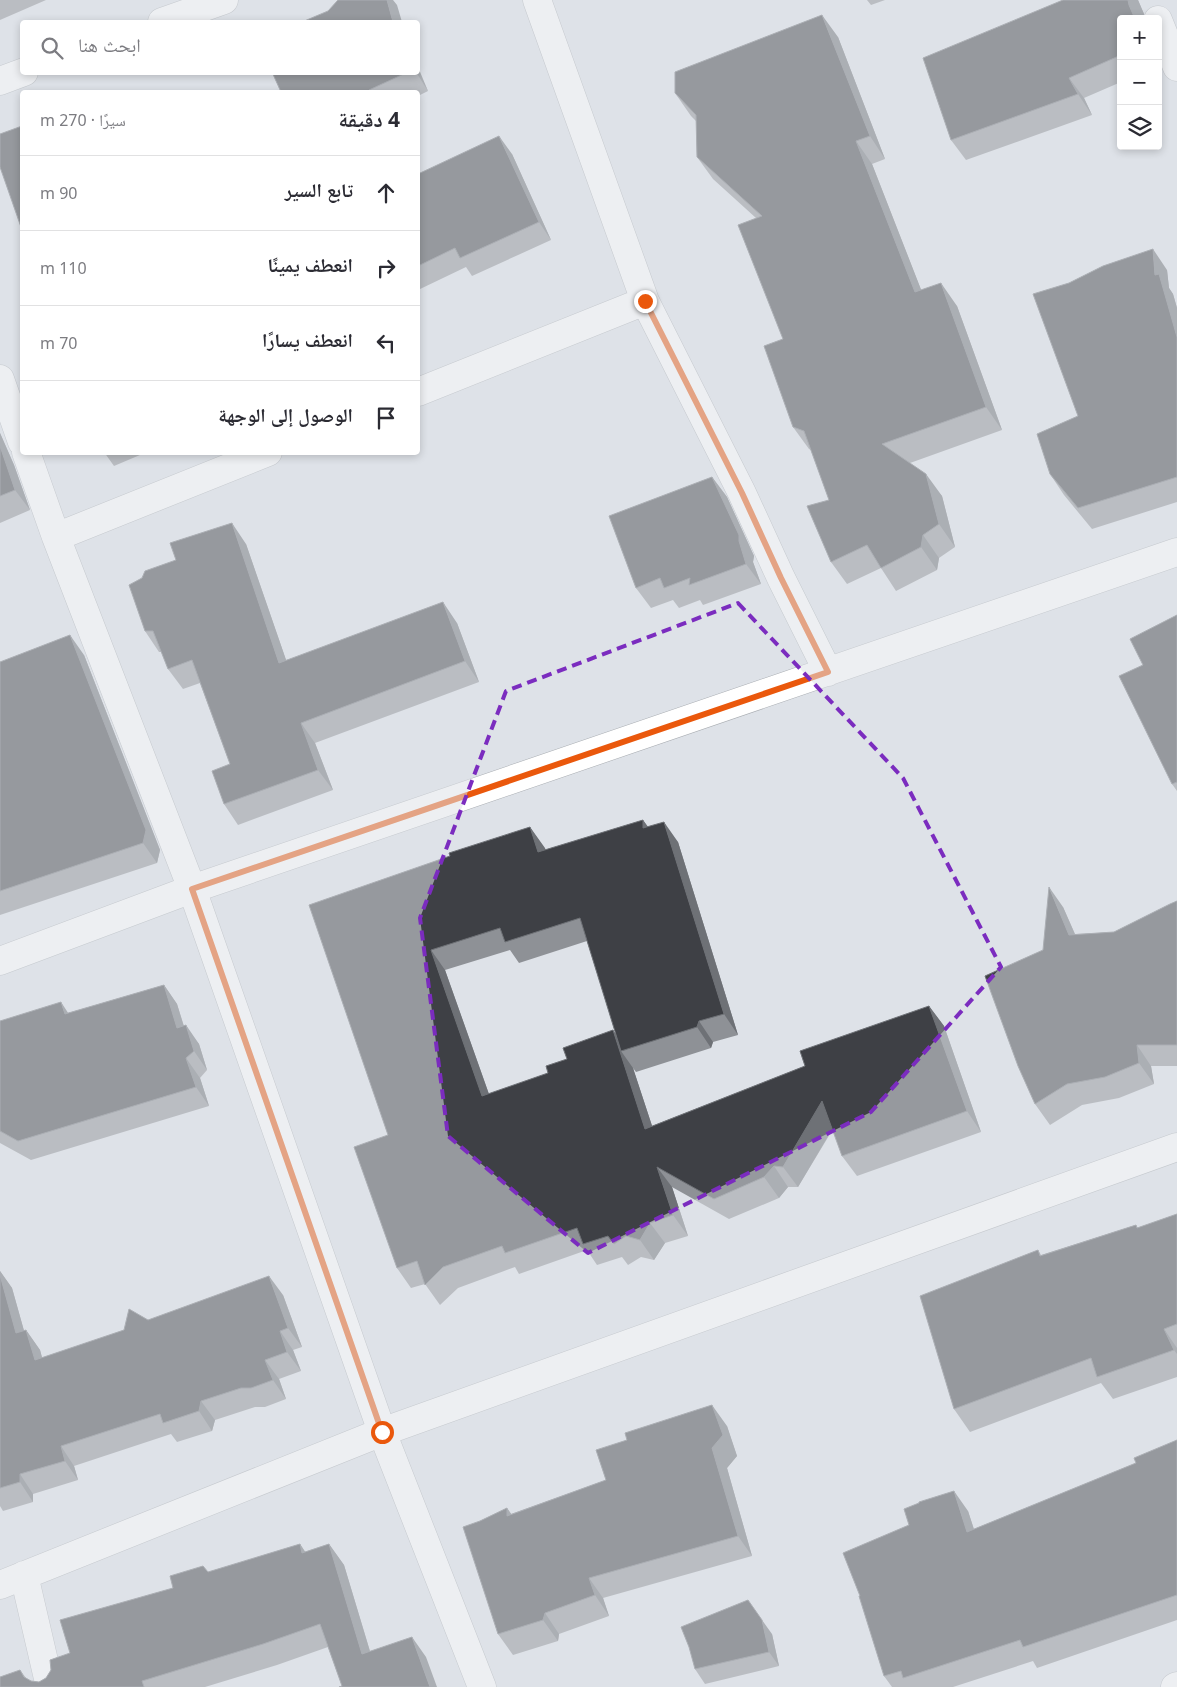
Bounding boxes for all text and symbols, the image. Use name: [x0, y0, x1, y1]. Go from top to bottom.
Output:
map controls: [1117, 15, 1162, 150]
button: +: [1117, 15, 1162, 60]
search box: [20, 20, 420, 75]
text: ابحث هنا: [78, 32, 141, 58]
icon: search: [38, 34, 66, 62]
button: −: [1117, 60, 1162, 105]
text: 4 دقيقة: [338, 105, 400, 133]
button: layers: [1117, 105, 1162, 150]
text: سيرًا · 270 m: [40, 109, 126, 131]
text: تابع السير: [285, 177, 353, 203]
icon: ahead: [372, 179, 400, 207]
text: 90 m: [40, 182, 77, 204]
text: انعطف يمينًا: [267, 252, 353, 278]
icon: right: [372, 254, 400, 282]
text: 110 m: [40, 257, 87, 279]
route end: [634, 290, 657, 313]
text: انعطف يسارًا: [262, 327, 353, 353]
icon: left: [372, 329, 400, 357]
text: 70 m: [40, 332, 77, 354]
text: الوصول إلى الوجهة: [218, 402, 353, 428]
icon: arrive: [372, 404, 400, 432]
route start: [371, 1421, 394, 1444]

